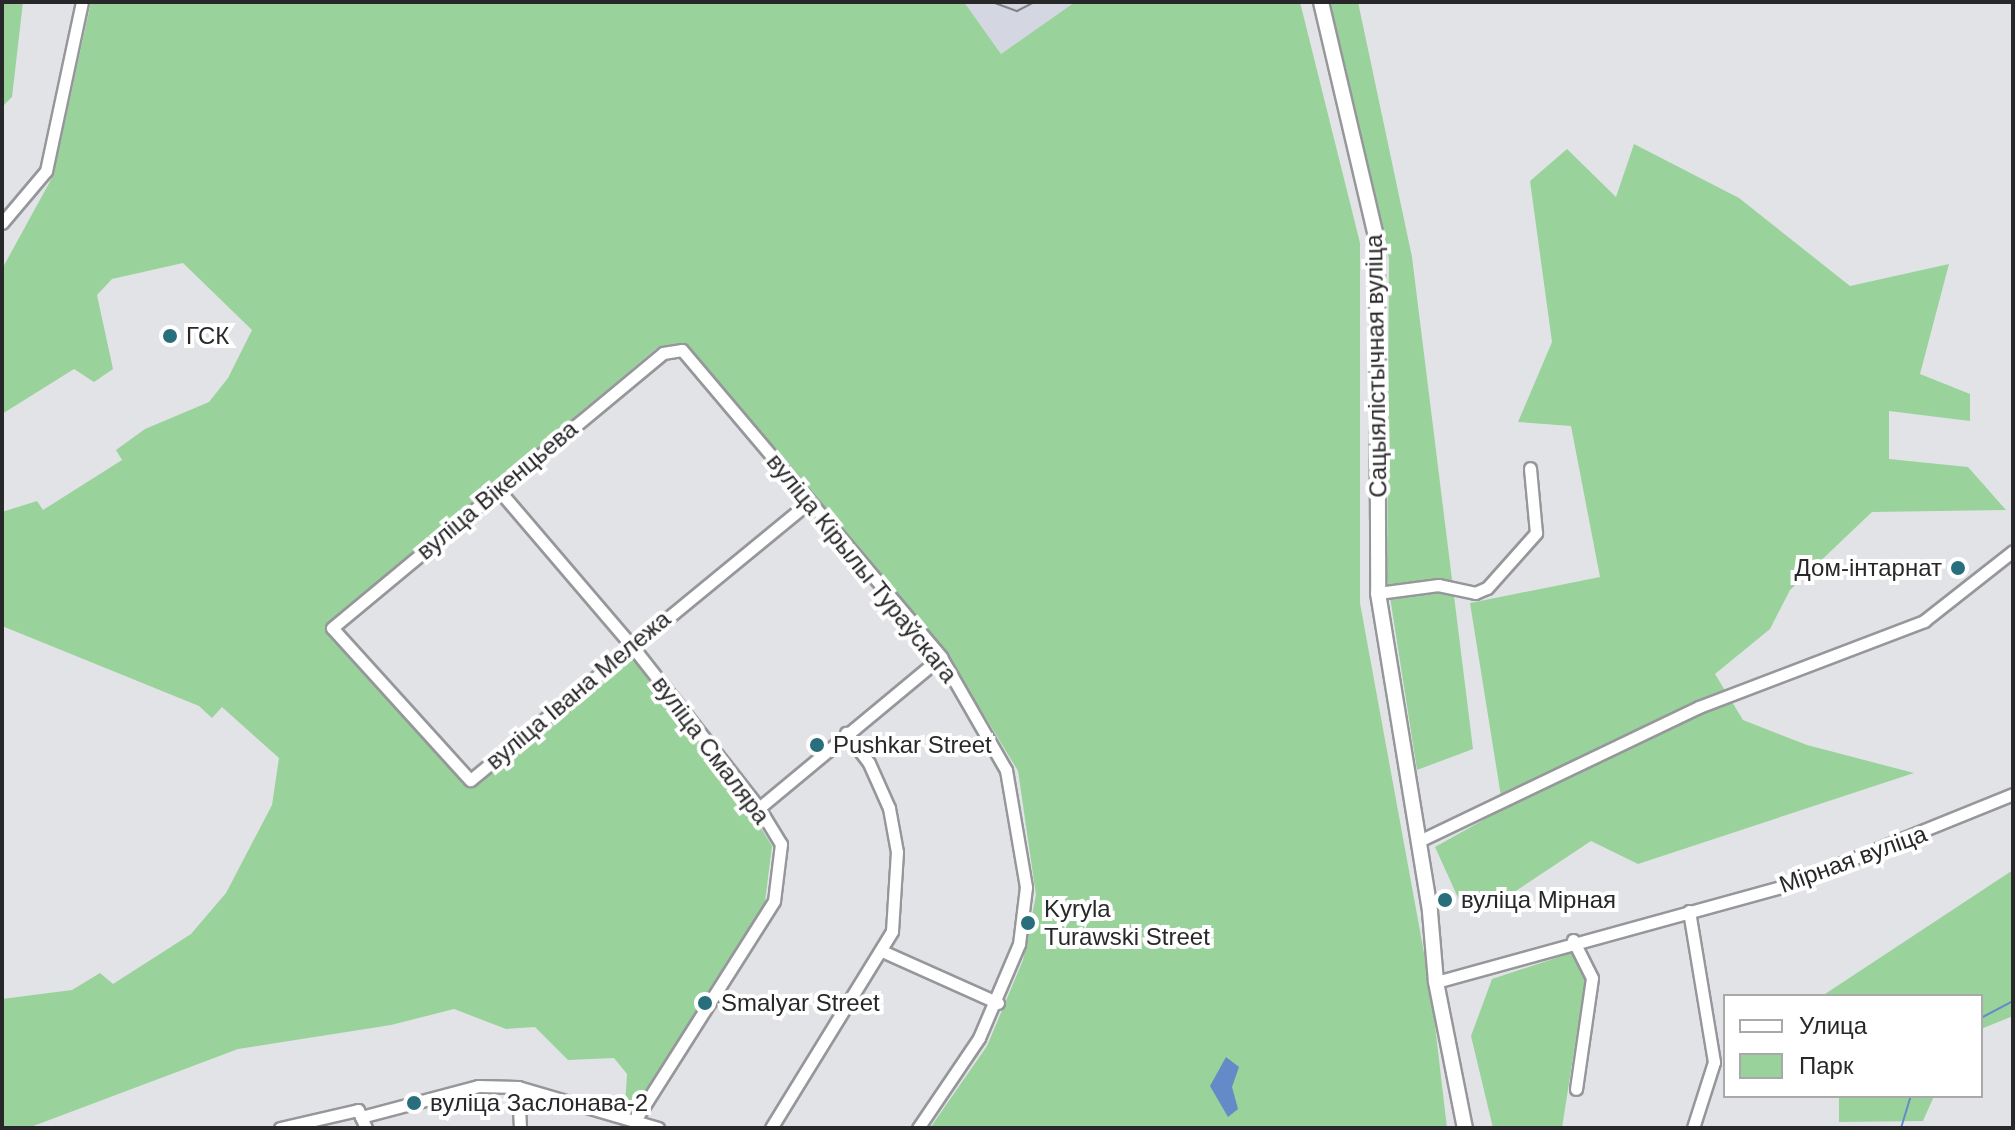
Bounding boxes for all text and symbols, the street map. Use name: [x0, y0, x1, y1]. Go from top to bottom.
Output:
street label: Сацыялістычная вуліца: [1359, 234, 1393, 498]
place label: ГСК: [186, 322, 229, 350]
marker: ГСК: [161, 327, 179, 345]
street label: вуліца Вікенцьева: [411, 414, 583, 566]
street label: вуліца Кірылы Тураўскага: [761, 448, 963, 688]
place label: Дом-інтарнат: [1795, 554, 1942, 582]
marker: Дом-інтарнат: [1949, 559, 1967, 577]
street label: вуліца Івана Мележа: [480, 604, 676, 776]
street label: вуліца Смаляра: [646, 670, 776, 830]
place label: Pushkar Street: [833, 731, 992, 759]
marker: Pushkar Street: [808, 736, 826, 754]
street label: Мірная вуліца: [1775, 819, 1931, 899]
place label: вуліца Мірная: [1461, 886, 1616, 914]
marker: вуліца Мірная: [1436, 891, 1454, 909]
place label: Kyryla Turawski Street: [1044, 895, 1210, 951]
marker: Kyryla Turawski Street: [1019, 914, 1037, 932]
place label: Smalyar Street: [721, 989, 880, 1017]
marker: Smalyar Street: [696, 994, 714, 1012]
legend: [1723, 994, 1983, 1098]
text: Улица: [1799, 1012, 1867, 1039]
text: Парк: [1799, 1052, 1853, 1079]
place label: вуліца Заслонава-2: [430, 1089, 648, 1117]
marker: вуліца Заслонава-2: [405, 1094, 423, 1112]

